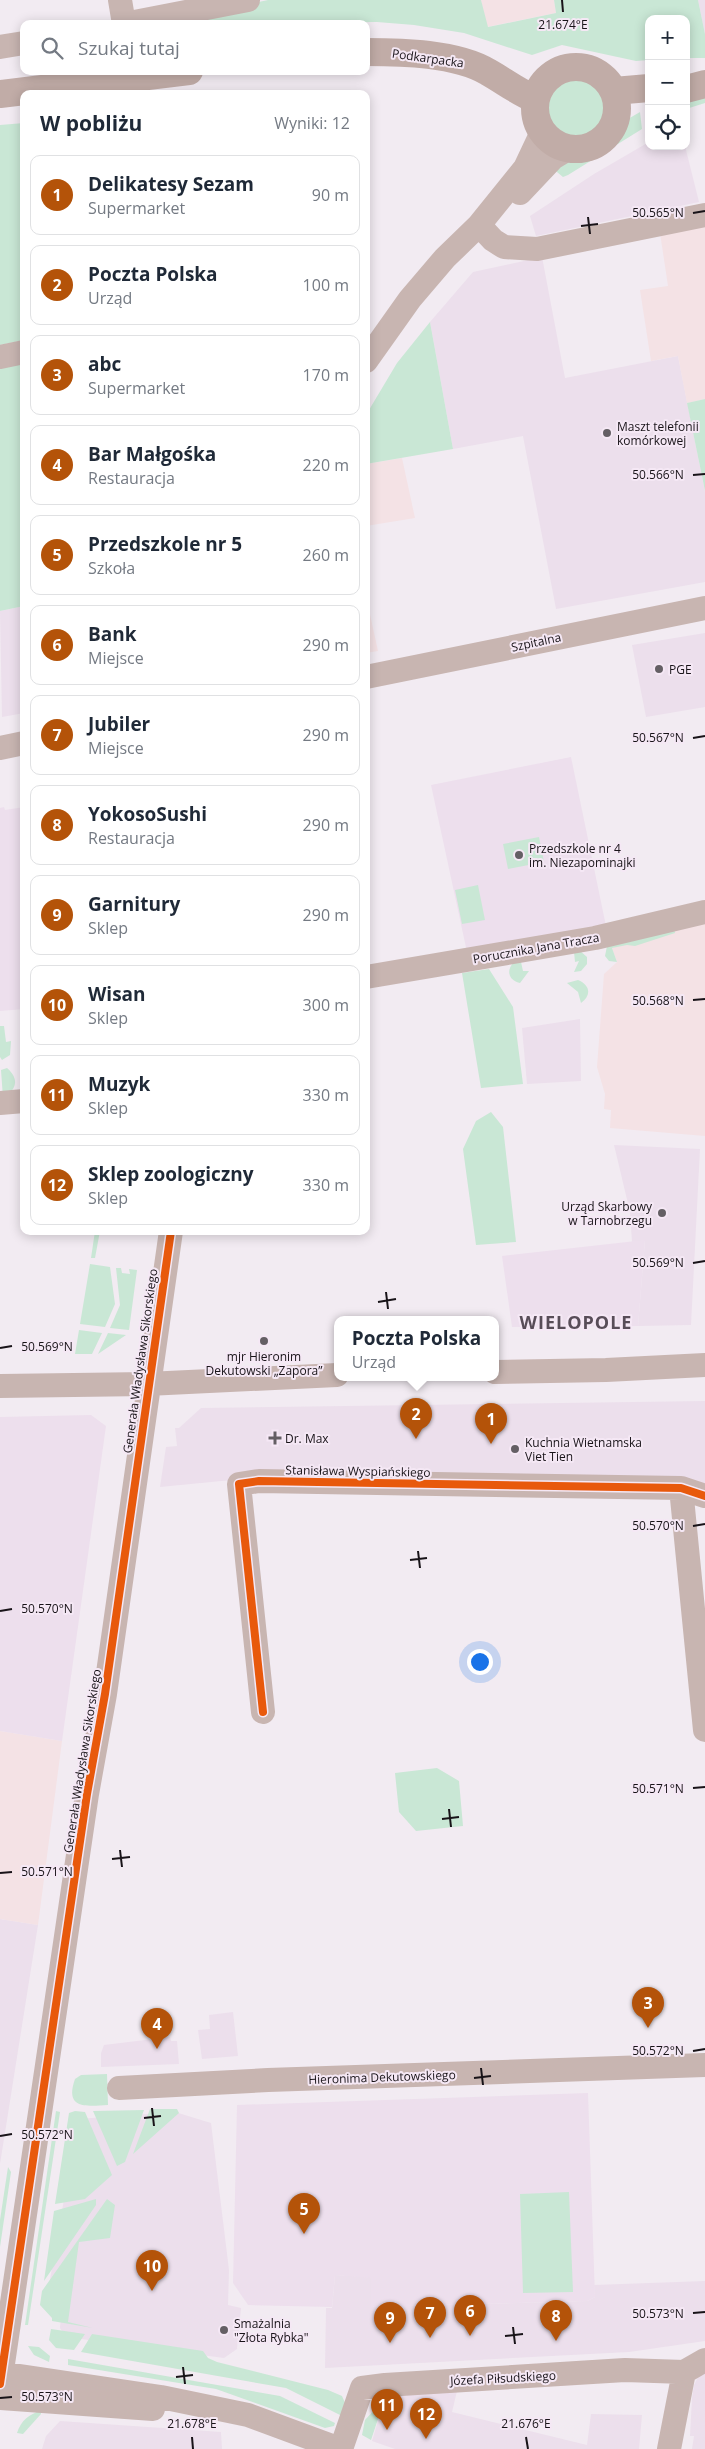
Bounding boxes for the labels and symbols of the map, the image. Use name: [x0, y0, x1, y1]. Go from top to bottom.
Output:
text: 21.674°E: [538, 16, 588, 33]
street label: Podkarpacka: [391, 45, 465, 71]
text: 50.565°N: [632, 204, 684, 221]
place label: Maszt telefonii komórkowej: [617, 418, 699, 449]
marker: Maszt telefonii komórkowej: [601, 427, 613, 439]
text: 50.566°N: [632, 466, 684, 483]
street label: Szpitalna: [509, 628, 563, 656]
place label: PGE: [669, 661, 692, 678]
marker: PGE: [653, 663, 665, 675]
text: 50.567°N: [632, 729, 684, 746]
place label: Przedszkole nr 4 im. Niezapominajki: [529, 840, 636, 871]
marker: Przedszkole nr 4 im. Niezapominajki: [513, 849, 525, 861]
street label: Porucznika Jana Tracza: [472, 929, 600, 967]
text: 50.568°N: [632, 992, 684, 1009]
place label: Urząd Skarbowy w Tarnobrzegu: [561, 1198, 653, 1229]
marker: Urząd Skarbowy w Tarnobrzegu: [656, 1207, 668, 1219]
text: 50.569°N: [632, 1254, 684, 1271]
street label: Generała Władysława Sikorskiego: [119, 1268, 161, 1454]
district label: WIELOPOLE: [520, 1310, 632, 1334]
marker: mjr Hieronim Dekutowski „Zapora”: [258, 1335, 270, 1347]
text: 50.569°N: [21, 1338, 73, 1355]
place label: mjr Hieronim Dekutowski „Zapora”: [206, 1348, 323, 1379]
pin: 2: [400, 1398, 432, 1439]
pin: 1: [475, 1403, 507, 1444]
place label: Dr. Max: [285, 1430, 329, 1447]
marker: Dr. Max: [269, 1432, 281, 1444]
place label: Kuchnia Wietnamska Viet Tien: [525, 1434, 642, 1465]
marker: Kuchnia Wietnamska Viet Tien: [509, 1443, 521, 1455]
street label: Stanisława Wyspiańskiego: [285, 1461, 431, 1481]
text: 50.570°N: [632, 1517, 684, 1534]
text: 50.570°N: [21, 1600, 73, 1617]
your location: [467, 1649, 493, 1675]
street label: Generała Władysława Sikorskiego: [59, 1668, 105, 1854]
text: 50.571°N: [632, 1780, 684, 1797]
text: 50.571°N: [21, 1863, 73, 1880]
pin: 3: [632, 1987, 664, 2028]
pin: 4: [141, 2008, 173, 2049]
text: 50.572°N: [632, 2042, 684, 2059]
street label: Hieronima Dekutowskiego: [308, 2066, 456, 2088]
text: 50.572°N: [21, 2126, 73, 2143]
pin: 5: [288, 2193, 320, 2234]
pin: 10: [136, 2250, 168, 2291]
pin: 6: [454, 2295, 486, 2336]
pin: 7: [414, 2297, 446, 2338]
pin: 8: [540, 2300, 572, 2341]
pin: 9: [374, 2302, 406, 2343]
text: 50.573°N: [632, 2305, 684, 2322]
place label: Smażalnia "Złota Rybka": [234, 2315, 308, 2346]
marker: Smażalnia "Złota Rybka": [218, 2324, 230, 2336]
street label: Józefa Piłsudskiego: [449, 2367, 556, 2389]
text: 50.573°N: [21, 2388, 73, 2405]
pin: 11: [371, 2389, 403, 2430]
pin: 12: [410, 2398, 442, 2439]
text: 21.678°E: [167, 2415, 217, 2432]
text: 21.676°E: [501, 2415, 551, 2432]

